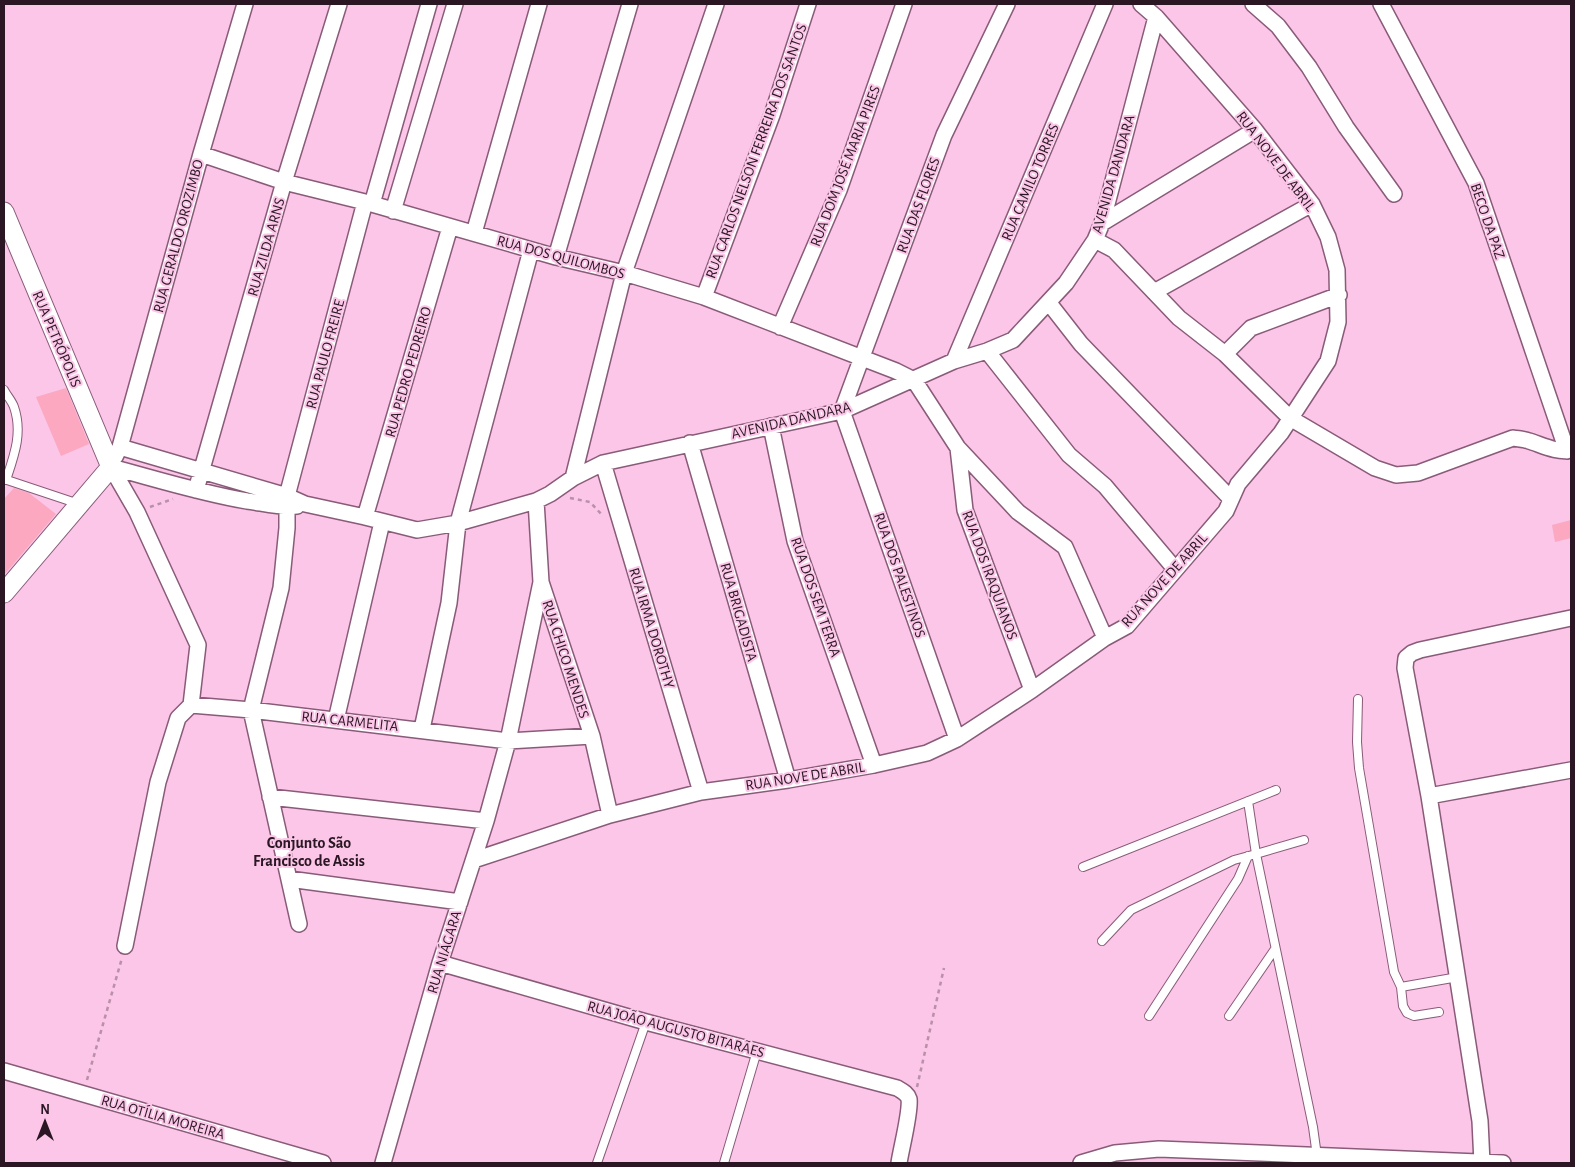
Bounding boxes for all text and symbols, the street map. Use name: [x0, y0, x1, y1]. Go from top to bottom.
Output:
street label: RUA CARLOS NELSON FERREIRA DOS SANTOS: [703, 22, 810, 281]
street label: RUA DOM JOSÉ MARIA PIRES: [806, 83, 883, 249]
street label: RUA NOVE DE ABRIL: [1233, 109, 1318, 215]
street label: AVENIDA DANDARA: [1089, 113, 1138, 235]
street label: RUA CAMILO TORRES: [999, 121, 1062, 243]
street label: RUA DAS FLORES: [894, 155, 943, 255]
street label: RUA GERALDO OROZIMBO: [151, 158, 206, 314]
street label: BECO DA PAZ: [1468, 181, 1508, 261]
street label: RUA ZILDA ARNS: [245, 196, 288, 298]
street label: RUA DOS QUILOMBOS: [495, 233, 626, 282]
street label: RUA PETRÓPOLIS: [30, 288, 85, 390]
street label: RUA PAULO FREIRE: [304, 298, 347, 410]
street label: RUA PEDRO PEDREIRO: [383, 305, 434, 439]
street label: AVENIDA DANDARA: [730, 399, 853, 442]
street label: RUA DOS IRAQUIANOS: [959, 509, 1020, 642]
street label: RUA DOS PALESTINOS: [871, 511, 928, 640]
street label: RUA NOVE DE ABRIL: [1118, 530, 1211, 630]
street label: RUA DOS SEM TERRA: [788, 535, 843, 659]
street label: RUA BRIGADISTA: [717, 561, 760, 663]
street label: RUA IRMA DOROTHY: [626, 566, 677, 690]
street label: RUA CHICO MENDES: [539, 598, 592, 720]
street label: RUA CARMELITA: [301, 709, 399, 734]
street label: RUA NOVE DE ABRIL: [744, 760, 866, 793]
district label: Conjunto São Francisco de Assis: [253, 835, 365, 869]
street label: RUA NIÁGARA: [423, 908, 464, 995]
street label: RUA JOÃO AUGUSTO BITARÃES: [586, 998, 766, 1060]
street label: RUA OTÍLIA MOREIRA: [99, 1091, 227, 1142]
north arrow: [20, 1097, 70, 1147]
text: N: [40, 1103, 50, 1117]

